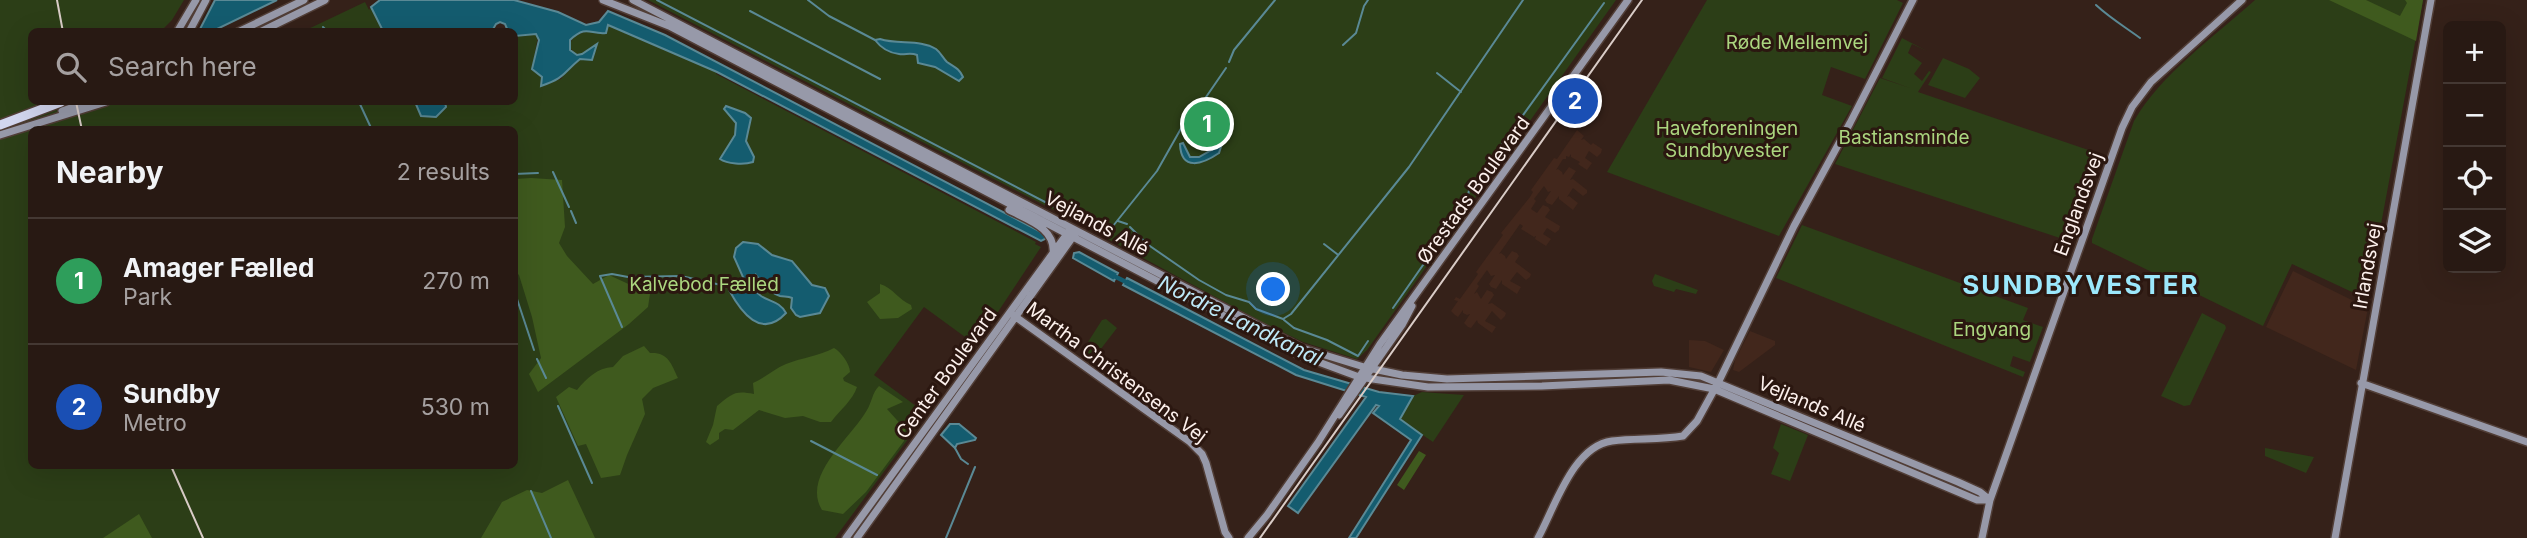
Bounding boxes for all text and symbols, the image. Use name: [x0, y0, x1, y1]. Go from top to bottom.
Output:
map controls: [2443, 21, 2506, 273]
button: +: [2443, 21, 2506, 84]
search box: [28, 28, 518, 105]
park label: Røde Mellemvej: [1726, 31, 1868, 54]
icon: search: [52, 48, 90, 86]
text: Search here: [108, 51, 257, 82]
pin: 2: [1552, 75, 1598, 127]
button: −: [2443, 84, 2506, 147]
pin: 1: [1184, 98, 1230, 150]
street label: Ørestads Boulevard: [1412, 112, 1535, 268]
park label: Haveforeningen Sundbyvester: [1656, 117, 1798, 162]
park label: Bastiansminde: [1838, 126, 1970, 149]
button: locate: [2443, 147, 2506, 210]
street label: Englandsvej: [2049, 149, 2108, 259]
text: Nearby: [56, 154, 164, 190]
text: 2 results: [397, 158, 490, 186]
street label: Vejlands Allé: [1041, 186, 1153, 261]
button: layers: [2443, 210, 2506, 273]
street label: Irlandsvej: [2349, 221, 2386, 311]
text: Amager Fælled: [123, 252, 314, 283]
text: 1: [74, 267, 84, 295]
text: 270 m: [422, 267, 490, 295]
district label: SUNDBYVESTER: [1962, 269, 2200, 300]
water label: Nordre Landkanal: [1154, 270, 1327, 371]
your location: [1256, 272, 1290, 306]
park label: Kalvebod Fælled: [629, 273, 779, 296]
text: Park: [123, 283, 172, 311]
street label: Martha Christensens Vej: [1022, 297, 1211, 448]
street label: Center Boulevard: [891, 303, 1002, 443]
park label: Engvang: [1953, 318, 2031, 341]
street label: Vejlands Allé: [1755, 371, 1869, 437]
text: Sundby: [123, 378, 220, 409]
text: 2: [72, 393, 86, 421]
text: 530 m: [421, 393, 490, 421]
text: Metro: [123, 409, 187, 437]

